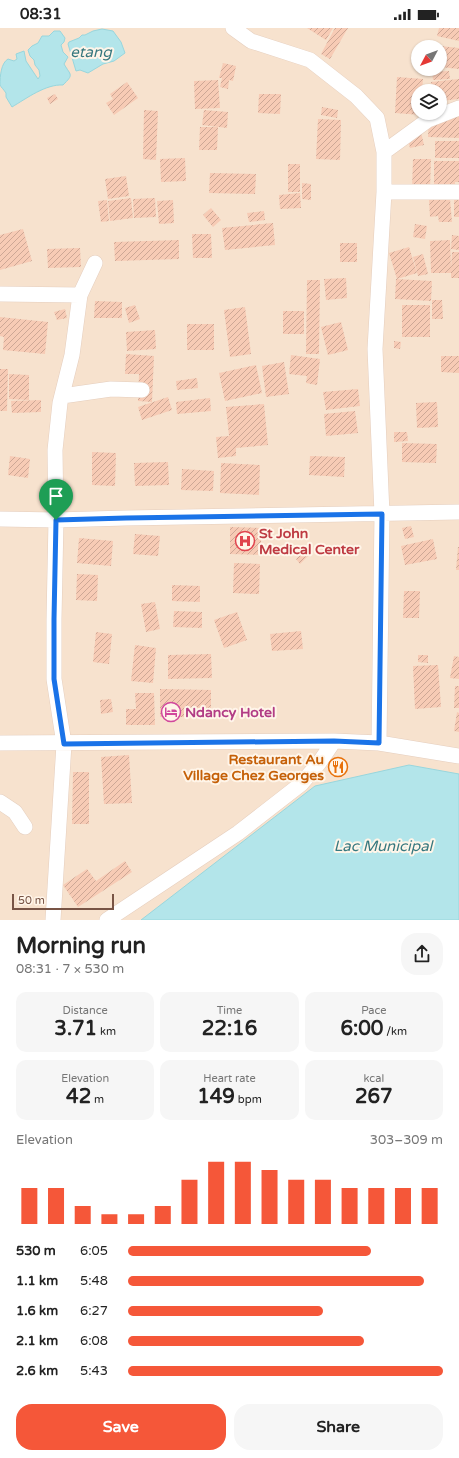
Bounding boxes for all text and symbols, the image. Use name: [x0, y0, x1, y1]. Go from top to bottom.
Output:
text: 08:31: [20, 5, 62, 23]
north arrow: [411, 40, 447, 76]
map controls: [411, 40, 447, 120]
water label: etang: [70, 43, 113, 61]
button: layers: [411, 84, 447, 120]
pin: [39, 479, 73, 520]
icon: arrive: [45, 485, 67, 507]
place label: St John Medical Center: [259, 525, 360, 558]
hospital icon: St John Medical Center: [234, 530, 256, 552]
hotel icon: Ndancy Hotel: [160, 701, 182, 723]
place label: Ndancy Hotel: [185, 704, 275, 721]
place label: Restaurant Au Village Chez Georges: [183, 751, 324, 784]
restaurant icon: Restaurant Au Village Chez Georges: [327, 756, 349, 778]
water label: Lac Municipal: [334, 837, 435, 855]
scale bar: [12, 892, 114, 911]
text: 50 m: [18, 894, 45, 907]
text: Morning run: [16, 933, 146, 959]
button: share: [401, 933, 443, 975]
text: 08:31 · 7 × 530 m: [16, 961, 124, 977]
text: Distance: [63, 1004, 108, 1017]
text: Time: [217, 1004, 242, 1017]
text: Pace: [361, 1004, 386, 1017]
text: 3.71: [54, 1017, 97, 1041]
text: 22:16: [202, 1017, 257, 1041]
text: 6:00: [340, 1017, 383, 1041]
text: km: [97, 1025, 116, 1038]
text: /km: [383, 1025, 407, 1038]
text: Elevation: [61, 1072, 109, 1085]
text: Heart rate: [203, 1072, 256, 1085]
text: kcal: [363, 1072, 384, 1085]
text: 42: [66, 1085, 91, 1109]
text: 149: [197, 1085, 235, 1109]
text: 267: [355, 1085, 393, 1109]
text: m: [91, 1093, 104, 1106]
text: bpm: [235, 1093, 262, 1106]
text: Elevation: [16, 1132, 73, 1148]
text: 303–309 m: [370, 1132, 443, 1148]
text: 530 m: [16, 1243, 56, 1259]
text: 6:05: [80, 1243, 108, 1259]
text: 1.1 km: [16, 1273, 58, 1289]
text: 5:48: [80, 1273, 108, 1289]
text: 1.6 km: [16, 1303, 58, 1319]
text: 6:27: [80, 1303, 108, 1319]
text: 2.1 km: [16, 1333, 58, 1349]
text: 6:08: [80, 1333, 108, 1349]
text: 2.6 km: [16, 1363, 58, 1379]
text: 5:43: [80, 1363, 108, 1379]
button: Save: [16, 1404, 226, 1450]
button: Share: [234, 1404, 443, 1450]

